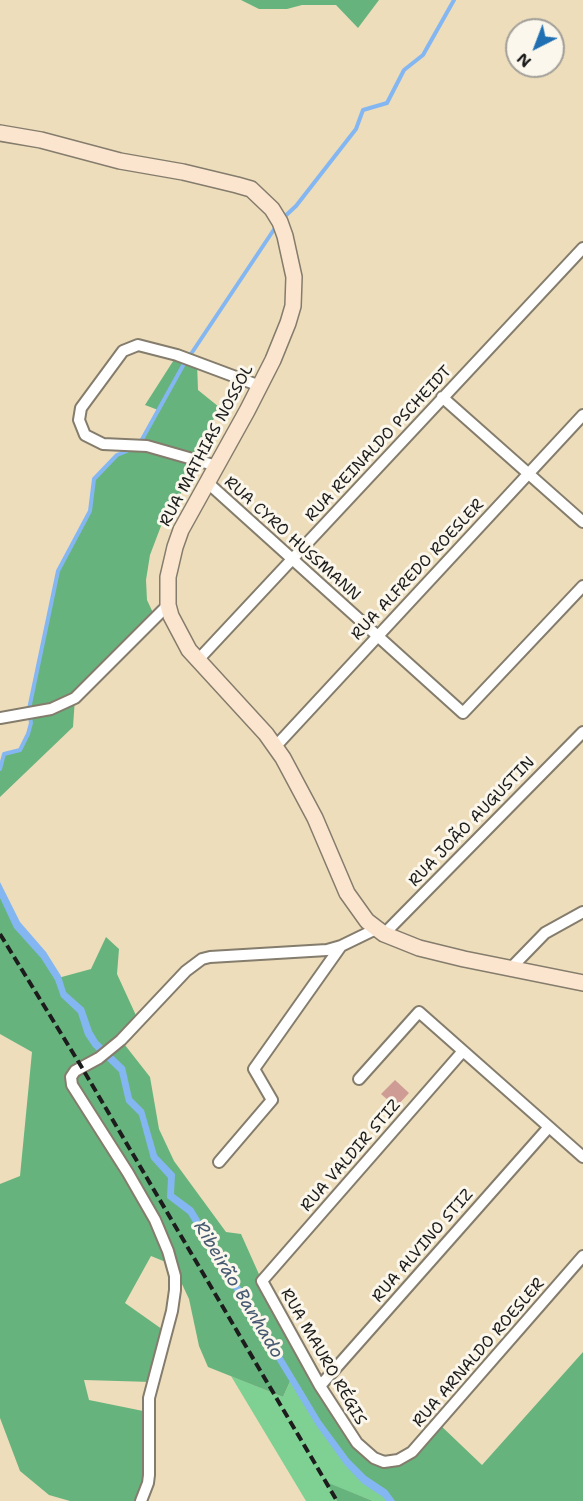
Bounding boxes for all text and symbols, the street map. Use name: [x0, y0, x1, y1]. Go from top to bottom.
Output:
north arrow: [505, 18, 565, 78]
text: N: [512, 48, 536, 72]
street label: RUA MATHIAS NOSSOL: [156, 362, 258, 530]
street label: RUA REINALDO PSCHEIDT: [302, 362, 456, 526]
street label: RUA CYRO HUSSMANN: [220, 473, 364, 605]
street label: RUA ALFREDO ROESLER: [348, 496, 488, 644]
street label: RUA JOÃO AUGUSTIN: [405, 753, 539, 891]
street label: RUA VALDIR STIZ: [297, 1096, 405, 1216]
street label: RUA ALVINO STIZ: [369, 1186, 477, 1306]
water label: Ribeirão Banhado: [188, 1217, 288, 1363]
street label: RUA ARNALDO ROESLER: [409, 1275, 549, 1431]
street label: RUA MAURO RÉGIS: [276, 1285, 370, 1429]

